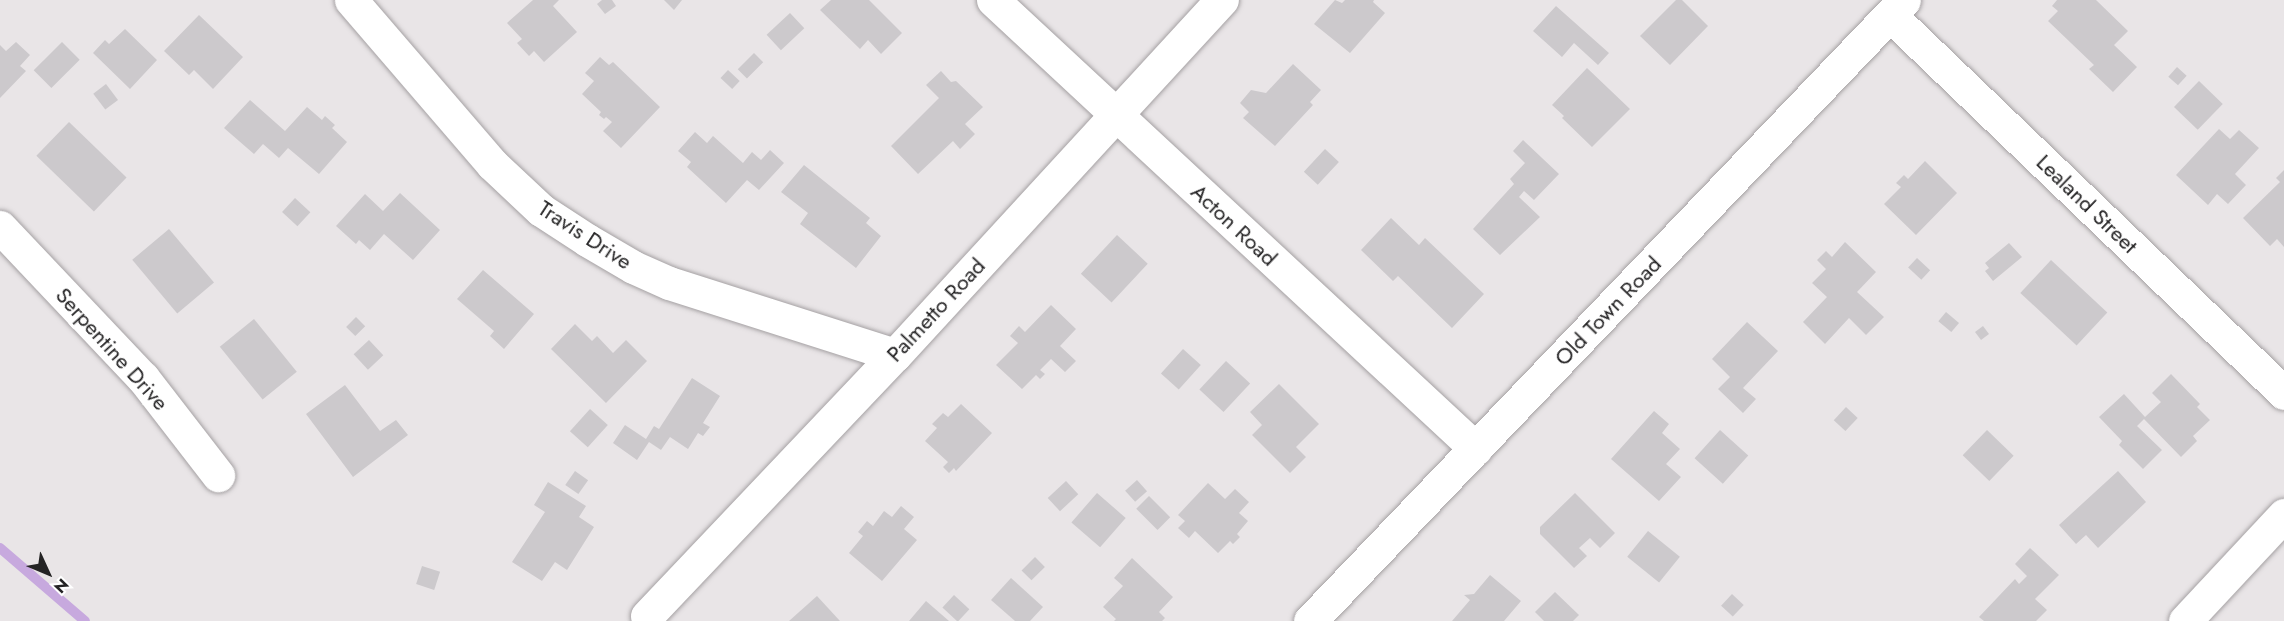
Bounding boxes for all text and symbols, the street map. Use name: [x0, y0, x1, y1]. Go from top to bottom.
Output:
street label: Lealand Street: [2031, 149, 2143, 259]
street label: Acton Road: [1186, 179, 1282, 271]
street label: Travis Drive: [533, 195, 637, 275]
street label: Old Town Road: [1549, 251, 1667, 371]
street label: Palmetto Road: [881, 253, 991, 367]
street label: Serpentine Drive: [50, 282, 174, 416]
north arrow: [18, 543, 78, 603]
text: N: [49, 573, 74, 598]

